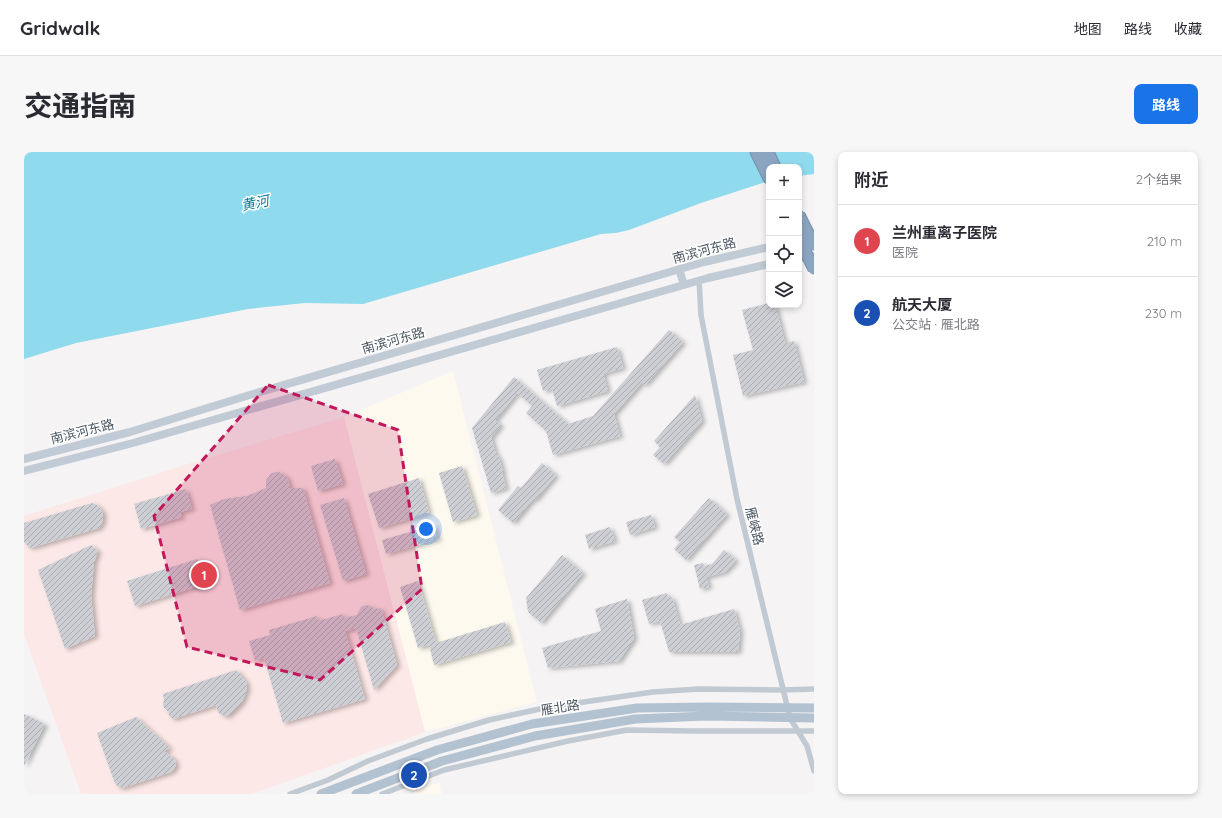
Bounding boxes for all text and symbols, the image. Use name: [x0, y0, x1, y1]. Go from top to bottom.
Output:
text: Gridwalk: [20, 16, 100, 40]
text: 地图: [1074, 20, 1102, 38]
text: 路线: [1124, 20, 1152, 38]
text: 收藏: [1174, 20, 1202, 38]
button: 路线: [1134, 84, 1198, 124]
text: 交通指南: [24, 88, 136, 123]
map controls: [766, 164, 802, 308]
button: +: [766, 164, 802, 200]
text: 附近: [854, 169, 888, 190]
text: 2个结果: [1136, 171, 1182, 187]
water label: 黄河: [239, 191, 273, 215]
button: −: [766, 200, 802, 236]
text: 兰州重离子医院: [892, 223, 997, 242]
text: 1: [864, 233, 870, 249]
text: 210 m: [1147, 233, 1182, 249]
street label: 南滨河东路: [671, 234, 737, 266]
button: locate: [766, 236, 802, 272]
text: 医院: [892, 244, 918, 260]
button: layers: [766, 272, 802, 308]
text: 航天大厦: [892, 295, 952, 314]
text: 2: [863, 305, 871, 321]
text: 230 m: [1145, 305, 1182, 321]
text: 公交站 · 雁北路: [892, 316, 980, 332]
street label: 南滨河东路: [360, 323, 426, 357]
street label: 南滨河东路: [49, 415, 115, 447]
street label: 雁峡路: [743, 505, 767, 547]
your location: [416, 519, 436, 539]
pin: 1: [191, 560, 217, 590]
street label: 雁北路: [539, 696, 581, 718]
pin: 2: [401, 760, 427, 790]

